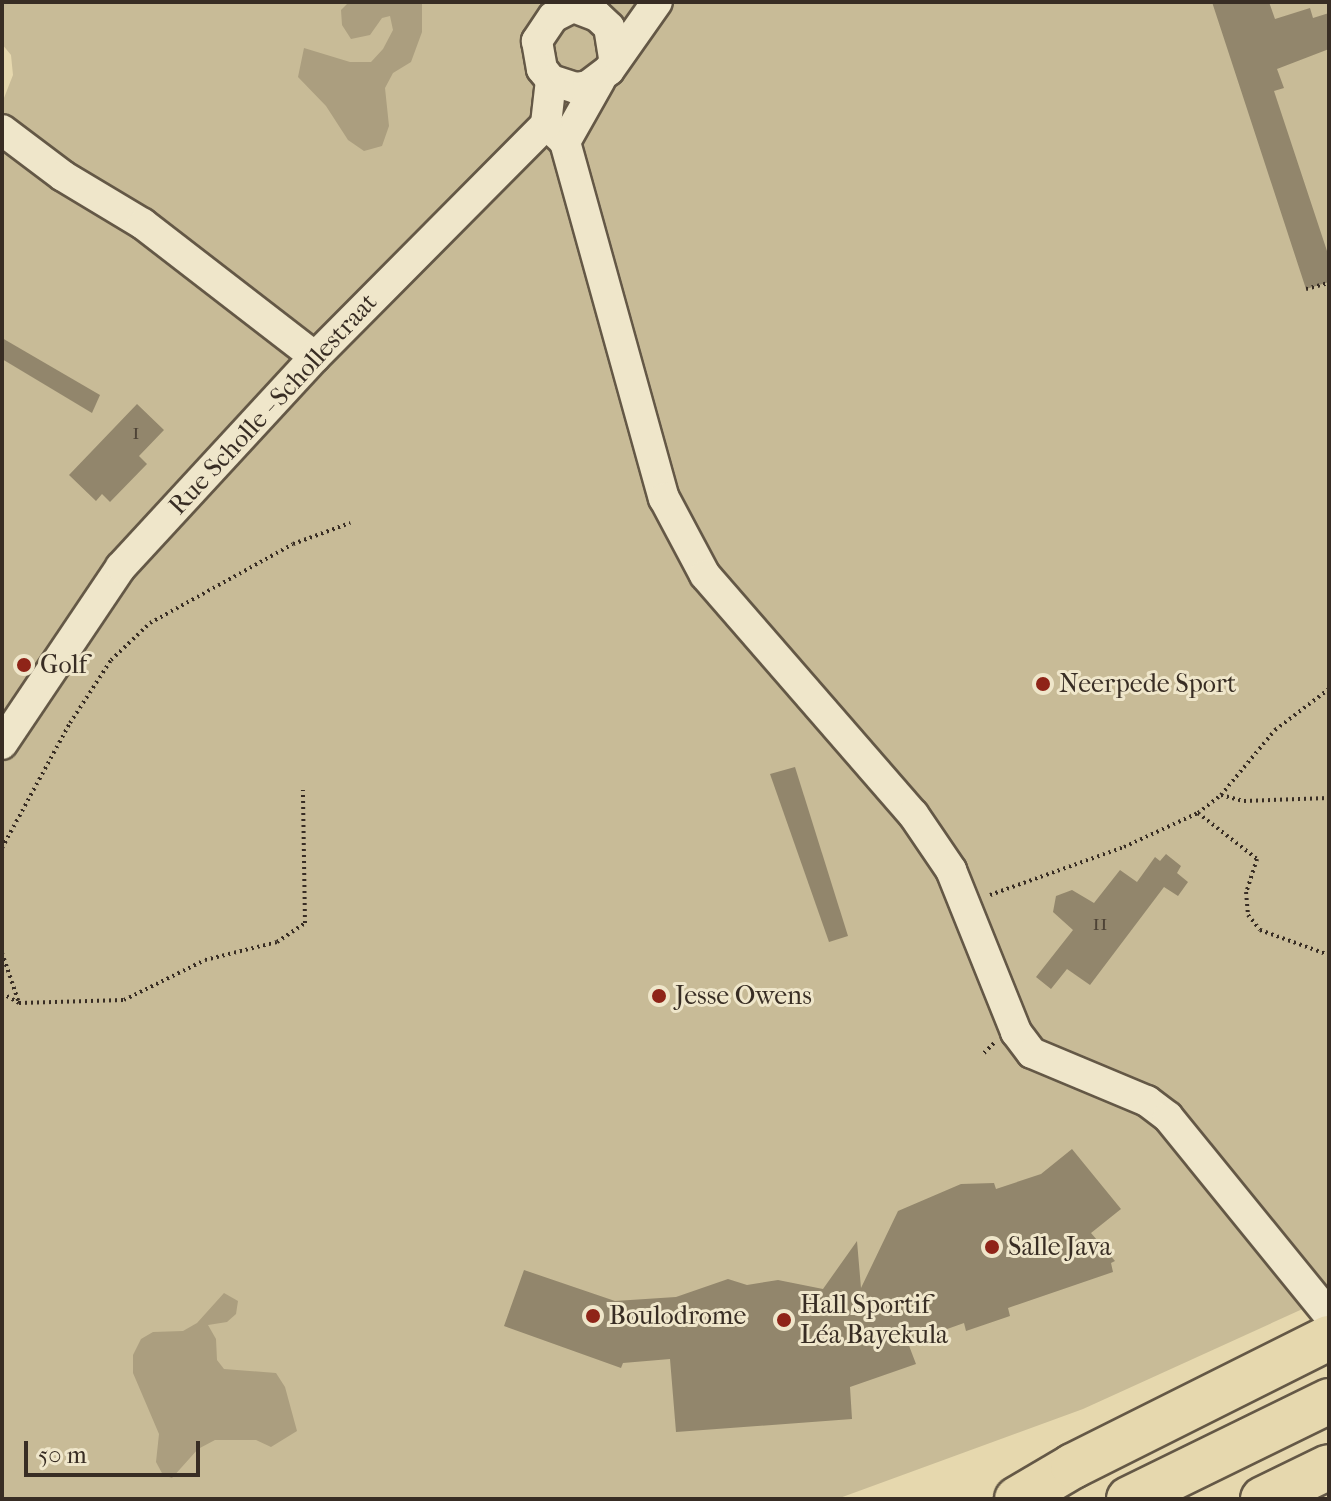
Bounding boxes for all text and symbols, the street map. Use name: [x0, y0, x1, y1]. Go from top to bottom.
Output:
street label: Rue Scholle - Schollestraat: [162, 287, 384, 521]
house number: 1: [132, 420, 140, 446]
place label: Golf: [40, 649, 87, 681]
marker: Golf: [15, 656, 33, 674]
place label: Neerpede Sport: [1059, 668, 1236, 700]
marker: Neerpede Sport: [1034, 675, 1052, 693]
house number: 11: [1092, 911, 1108, 937]
place label: Jesse Owens: [675, 980, 812, 1012]
marker: Jesse Owens: [650, 987, 668, 1005]
place label: Salle Java: [1008, 1231, 1112, 1263]
marker: Salle Java: [983, 1238, 1001, 1256]
place label: Hall Sportif Léa Bayekula: [800, 1289, 948, 1350]
place label: Boulodrome: [609, 1300, 746, 1332]
marker: Boulodrome: [584, 1307, 602, 1325]
marker: Hall Sportif Léa Bayekula: [775, 1311, 793, 1329]
scale bar: [28, 1425, 204, 1475]
text: 50 m: [38, 1441, 87, 1469]

